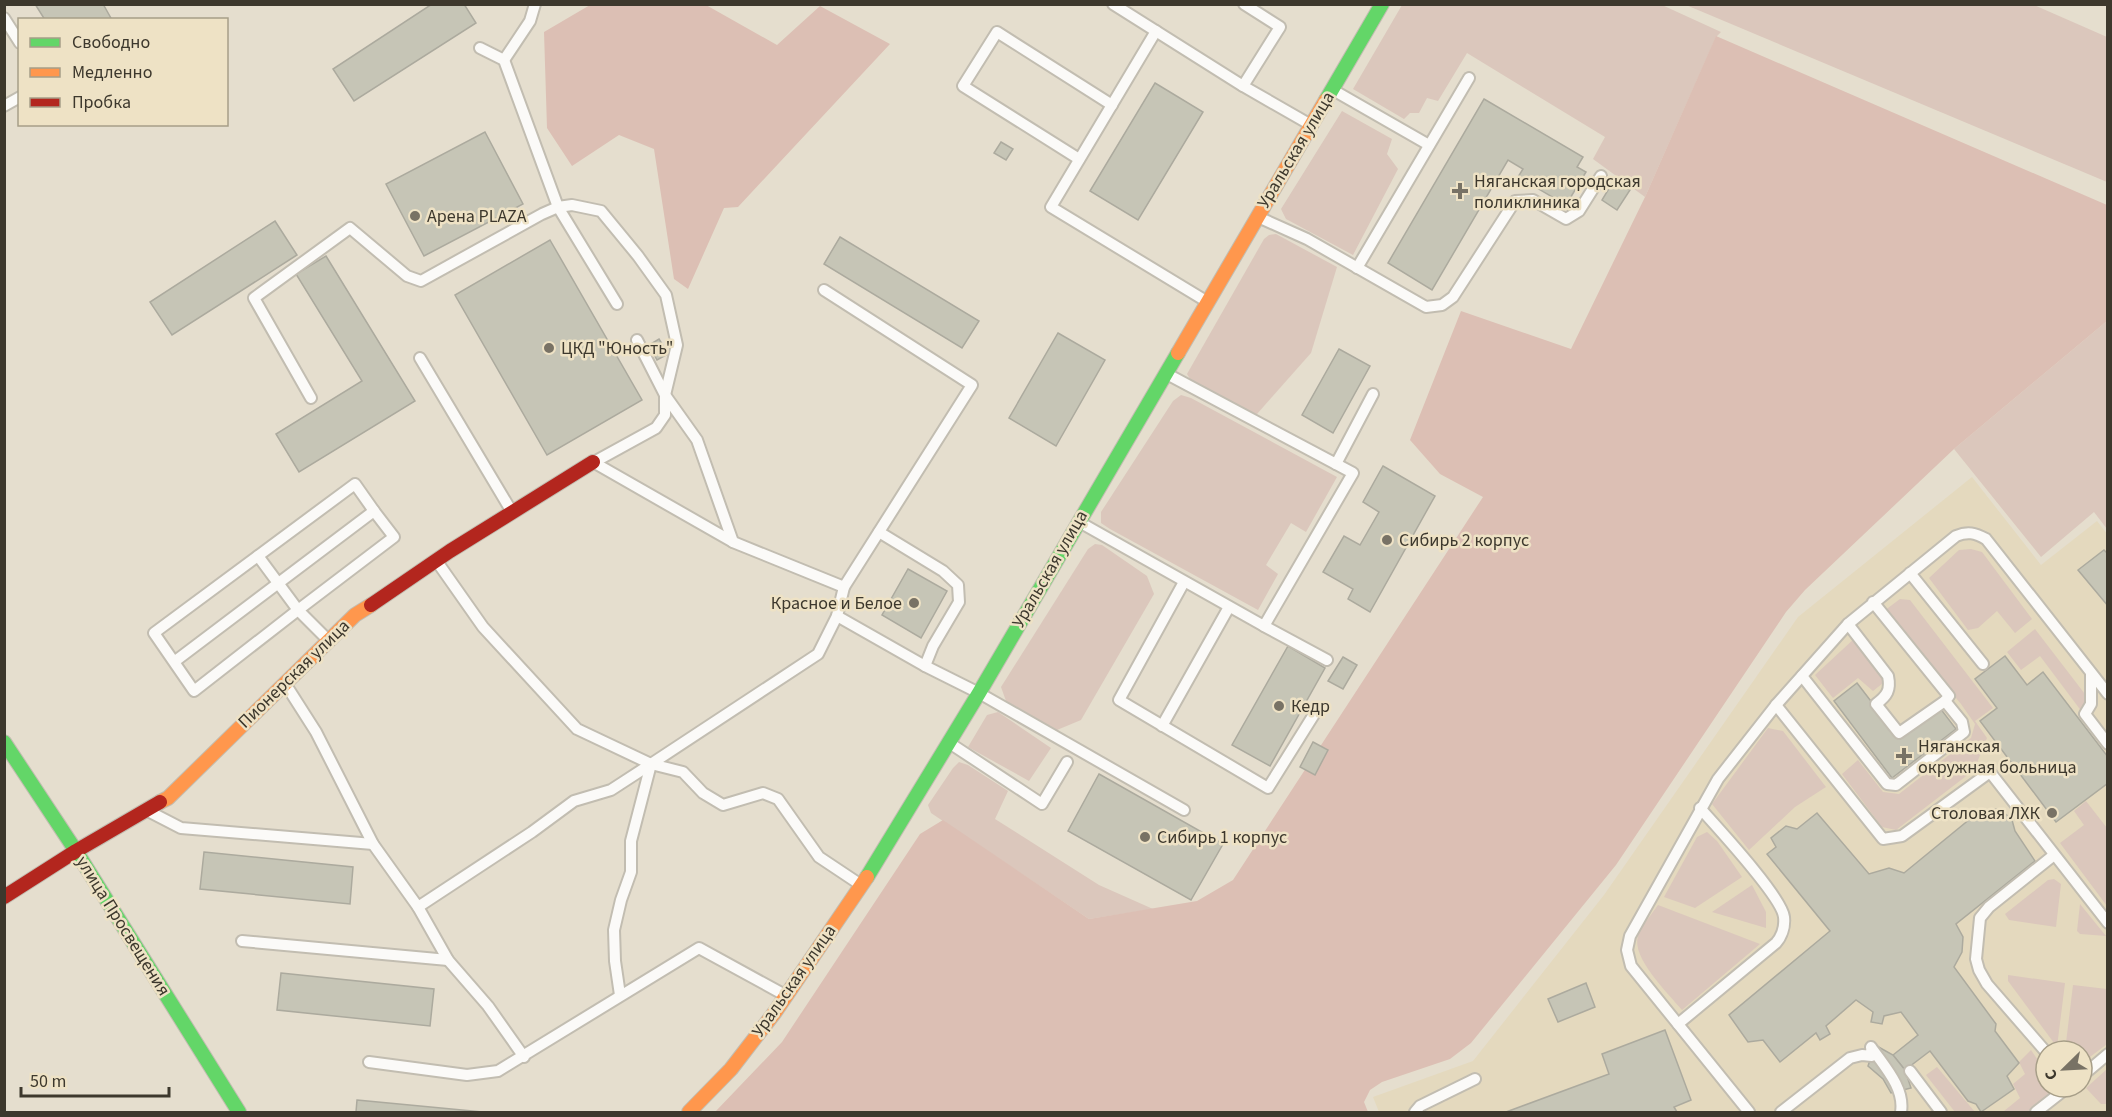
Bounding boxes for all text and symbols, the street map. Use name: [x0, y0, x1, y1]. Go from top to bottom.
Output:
legend: [18, 18, 228, 126]
text: Свободно: [72, 30, 150, 55]
text: Медленно: [72, 60, 152, 85]
street label: Уральская улица: [1251, 87, 1341, 213]
text: Пробка: [72, 90, 131, 115]
place label: Няганская городская поликлиника: [1474, 169, 1641, 215]
marker: Няганская городская поликлиника: [1451, 182, 1469, 200]
place label: Арена PLAZA: [427, 204, 527, 229]
marker: Арена PLAZA: [408, 209, 422, 223]
place label: ЦКД "Юность": [561, 336, 673, 361]
marker: ЦКД "Юность": [542, 341, 556, 355]
street label: Уральская улица: [1006, 506, 1094, 632]
place label: Сибирь 2 корпус: [1399, 528, 1529, 553]
marker: Сибирь 2 корпус: [1380, 533, 1394, 547]
place label: Красное и Белое: [771, 591, 902, 616]
marker: Красное и Белое: [907, 596, 921, 610]
street label: Пионерская улица: [233, 614, 355, 734]
place label: Кедр: [1291, 694, 1330, 719]
marker: Кедр: [1272, 699, 1286, 713]
place label: Няганская окружная больница: [1918, 734, 2077, 780]
marker: Няганская окружная больница: [1895, 747, 1913, 765]
place label: Столовая ЛХК: [1931, 801, 2041, 826]
marker: Столовая ЛХК: [2045, 806, 2059, 820]
place label: Сибирь 1 корпус: [1157, 825, 1287, 850]
marker: Сибирь 1 корпус: [1138, 830, 1152, 844]
street label: улица Просвещения: [70, 851, 176, 1001]
street label: Уральская улица: [746, 920, 842, 1042]
north arrow: [2034, 1039, 2094, 1099]
scale bar: [21, 1060, 170, 1098]
text: С: [2039, 1066, 2063, 1083]
text: 50 m: [30, 1069, 66, 1094]

